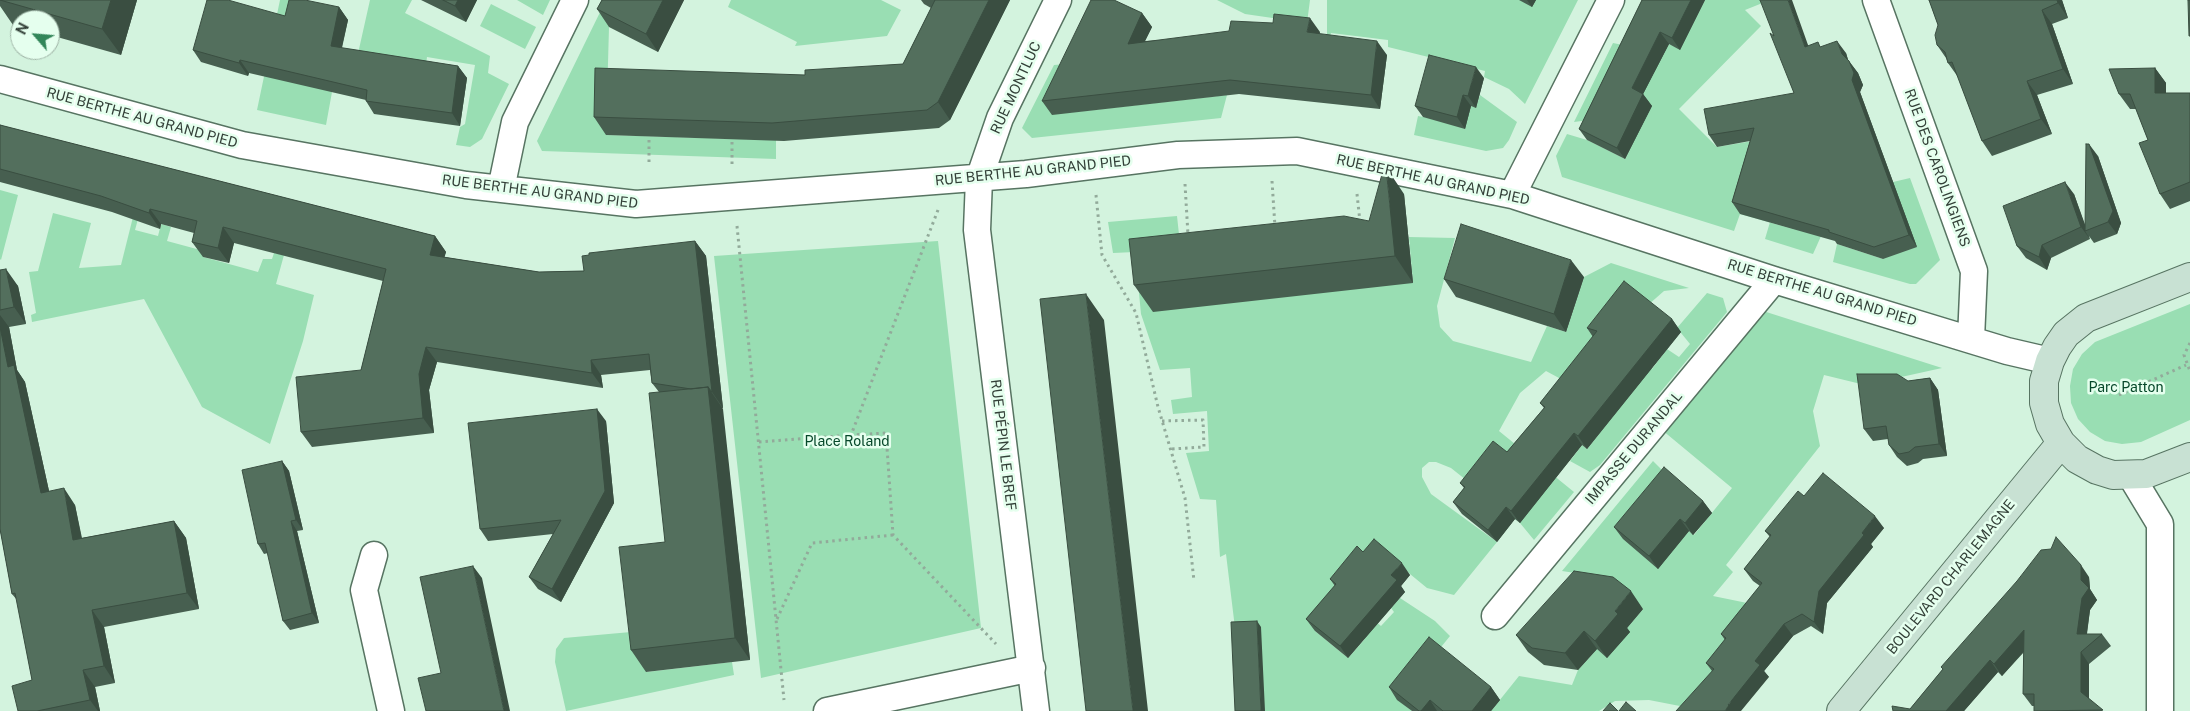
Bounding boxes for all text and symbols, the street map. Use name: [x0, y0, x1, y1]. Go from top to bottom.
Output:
north arrow: [10, 10, 60, 60]
text: N: [13, 20, 32, 37]
street label: RUE MONTLUC: [987, 39, 1045, 137]
street label: RUE BERTHE AU GRAND PIED: [45, 84, 239, 152]
street label: RUE DES CAROLINGIENS: [1901, 87, 1973, 249]
street label: RUE BERTHE AU GRAND PIED: [1335, 151, 1531, 209]
street label: RUE BERTHE AU GRAND PIED: [934, 152, 1132, 190]
street label: RUE BERTHE AU GRAND PIED: [441, 172, 639, 212]
street label: RUE BERTHE AU GRAND PIED: [1725, 256, 1919, 330]
street label: RUE PÉPIN LE BREF: [987, 379, 1019, 511]
park label: Parc Patton: [2088, 380, 2164, 396]
street label: IMPASSE DURANDAL: [1582, 388, 1686, 508]
park label: Place Roland: [804, 434, 890, 450]
street label: BOULEVARD CHARLEMAGNE: [1883, 496, 2019, 658]

